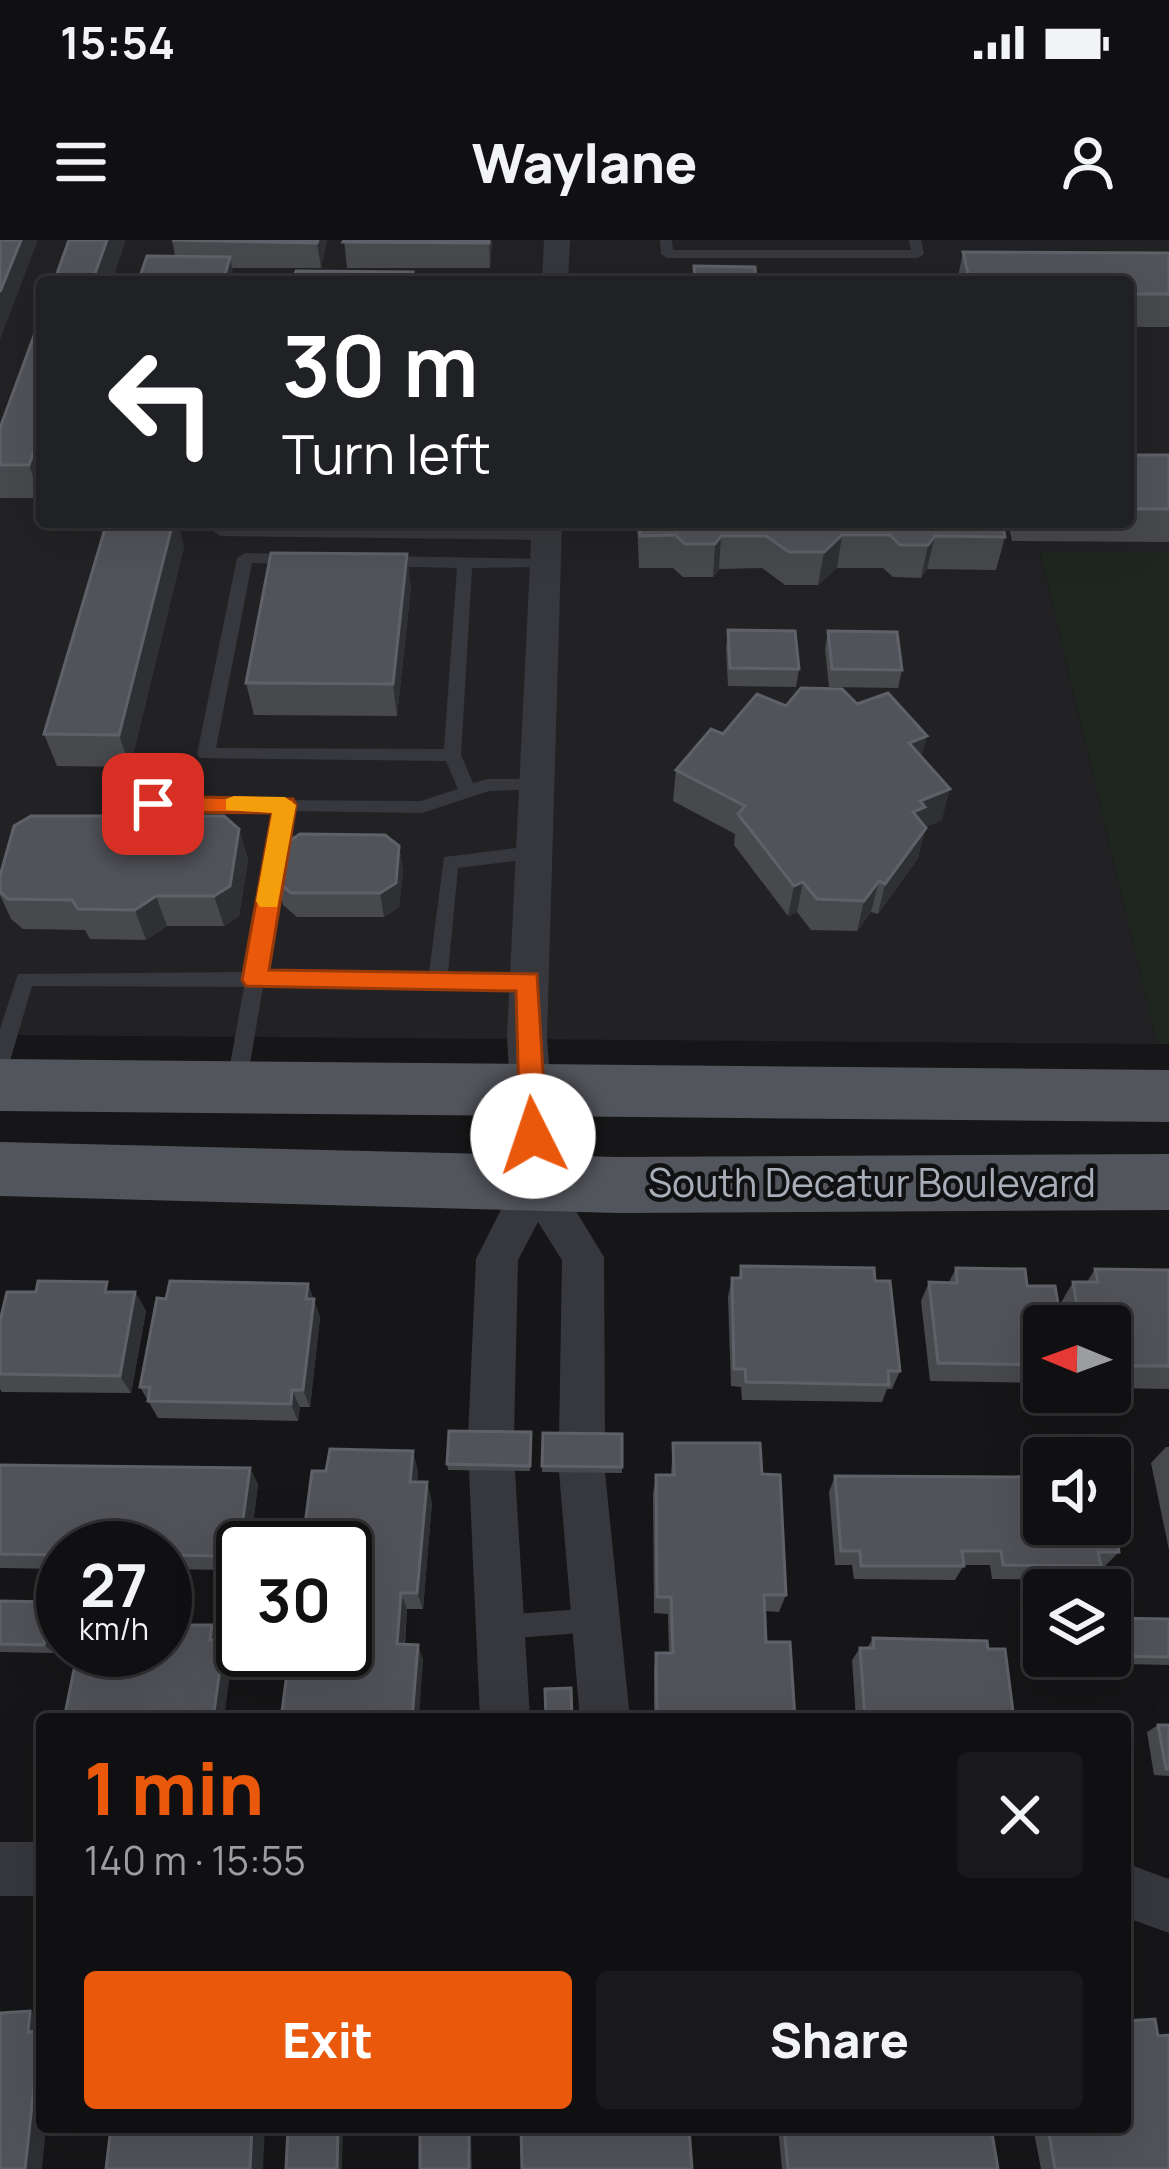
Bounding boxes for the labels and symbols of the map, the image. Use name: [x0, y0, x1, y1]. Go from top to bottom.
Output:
pin: [102, 753, 204, 855]
position arrow: [470, 1073, 596, 1199]
street label: South Decatur Boulevard: [648, 1155, 1096, 1209]
north arrow: [1023, 1305, 1131, 1413]
speed limit sign: 30: [216, 1521, 372, 1677]

